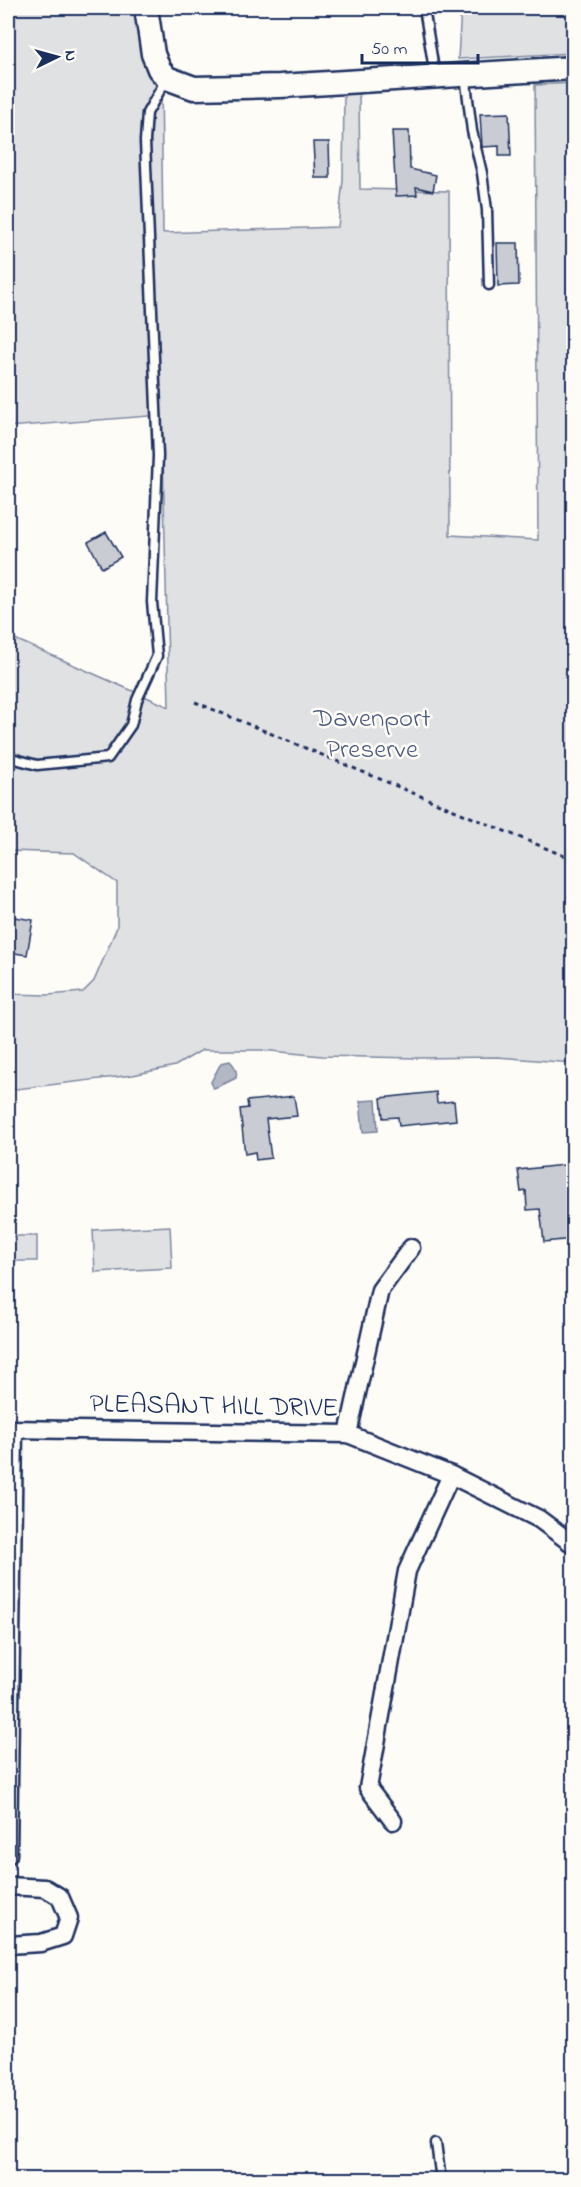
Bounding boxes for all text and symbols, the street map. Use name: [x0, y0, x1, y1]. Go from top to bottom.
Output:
north arrow: [27, 27, 87, 87]
scale bar: [362, 27, 478, 65]
text: 50 m: [371, 37, 408, 63]
text: N: [58, 49, 82, 62]
park label: Davenport Preserve: [312, 700, 431, 770]
street label: PLEASANT HILL DRIVE: [89, 1385, 339, 1429]

